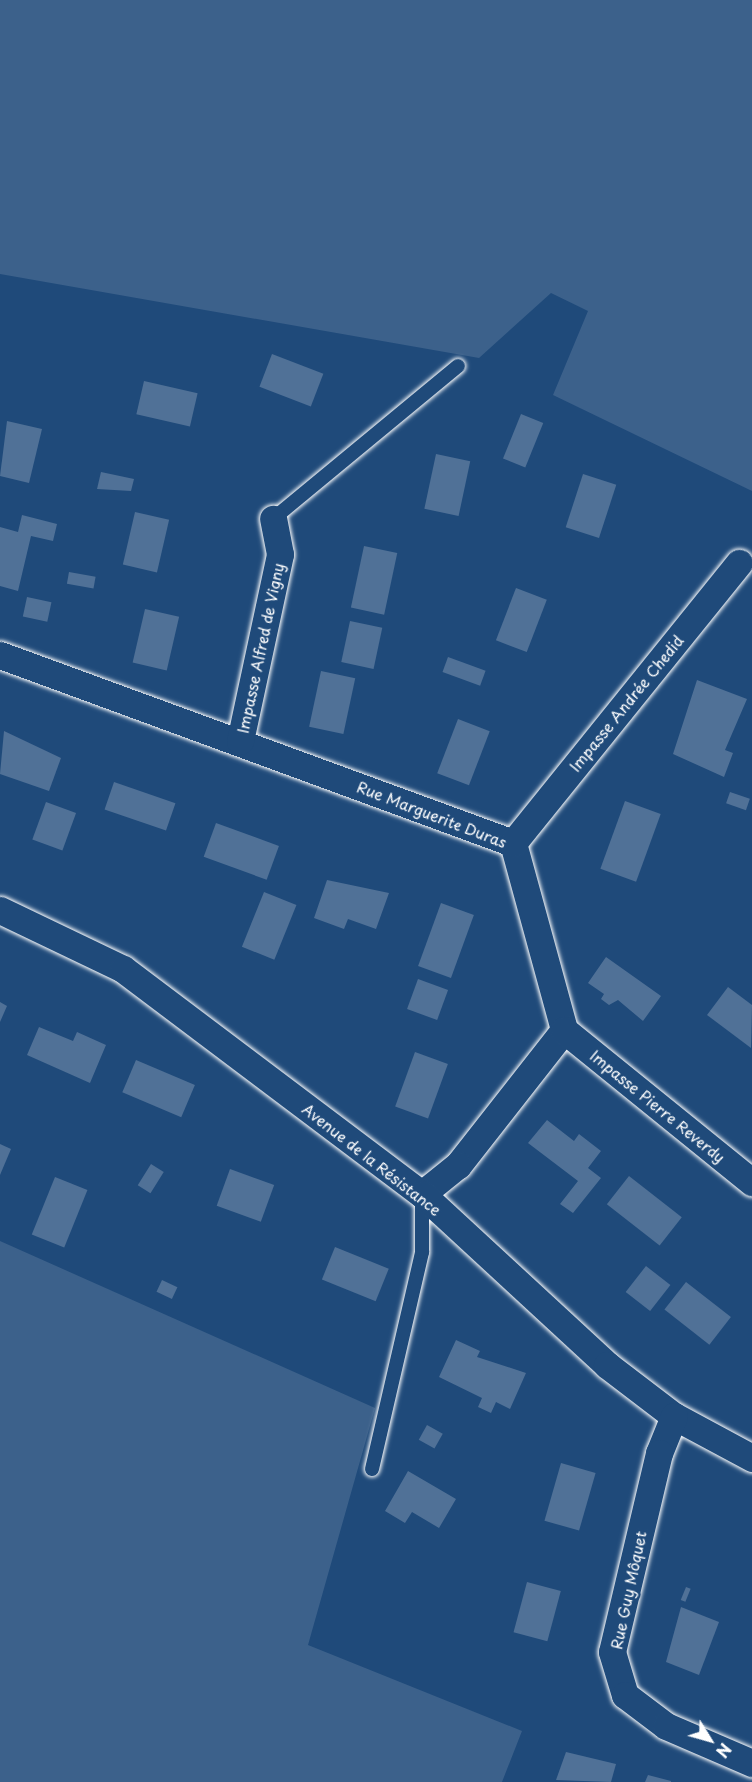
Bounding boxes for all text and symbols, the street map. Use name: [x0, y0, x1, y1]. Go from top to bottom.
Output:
street label: Impasse Alfred de Vigny: [233, 560, 287, 736]
street label: Impasse Andrée Chedid: [565, 631, 687, 775]
street label: Rue Marguerite Duras: [354, 777, 510, 851]
street label: Impasse Pierre Reverdy: [587, 1046, 729, 1166]
street label: Avenue de la Résistance: [299, 1099, 445, 1219]
street label: Rue Guy Môquet: [607, 1529, 649, 1651]
north arrow: [680, 1710, 740, 1770]
text: N: [711, 1739, 738, 1763]

